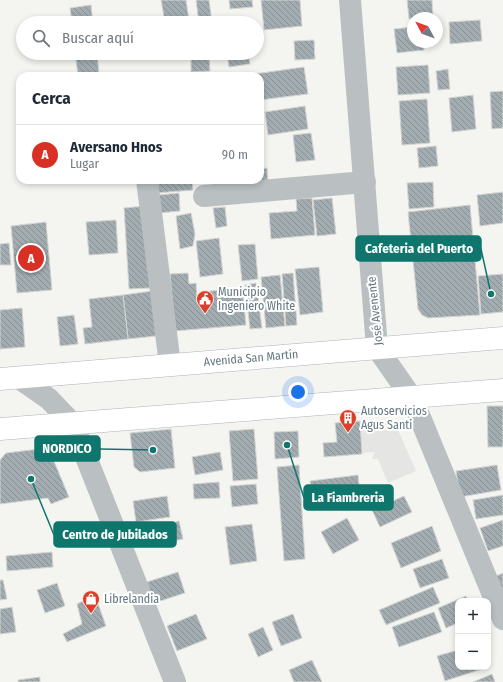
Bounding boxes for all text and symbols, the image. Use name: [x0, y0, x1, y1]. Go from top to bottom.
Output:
north arrow: [407, 12, 443, 48]
search box: [16, 16, 264, 60]
icon: search: [30, 27, 52, 49]
text: Buscar aquí: [62, 29, 134, 47]
text: Cerca: [32, 88, 71, 109]
text: Aversano Hnos: [70, 138, 162, 156]
text: A: [41, 147, 49, 162]
text: 90 m: [222, 147, 248, 162]
text: Lugar: [70, 156, 99, 171]
callout: Cafeteria del Puerto: [356, 236, 481, 261]
text: Cafeteria del Puerto: [365, 241, 473, 256]
pin: A: [18, 243, 44, 273]
street label: José Avenente: [364, 276, 386, 346]
place label: Municipio Ingeniero White: [218, 285, 295, 313]
public building icon: Municipio Ingeniero White: [195, 289, 215, 314]
street label: Avenida San Martín: [203, 347, 299, 369]
your location: [288, 382, 308, 402]
place label: Autoservicios Agus Santi: [361, 404, 427, 432]
building icon: Autoservicios Agus Santi: [338, 408, 358, 433]
callout: NORDICO: [35, 436, 100, 461]
text: NORDICO: [42, 441, 92, 456]
callout: La Fiambreria: [304, 485, 393, 510]
text: La Fiambreria: [312, 490, 385, 505]
callout: Centro de Jubilados: [54, 522, 176, 547]
text: Centro de Jubilados: [62, 527, 168, 542]
shop icon: Librelandia: [81, 589, 101, 614]
place label: Librelandia: [104, 592, 159, 606]
map controls: [455, 598, 491, 670]
button: +: [455, 598, 491, 634]
button: −: [455, 634, 491, 670]

